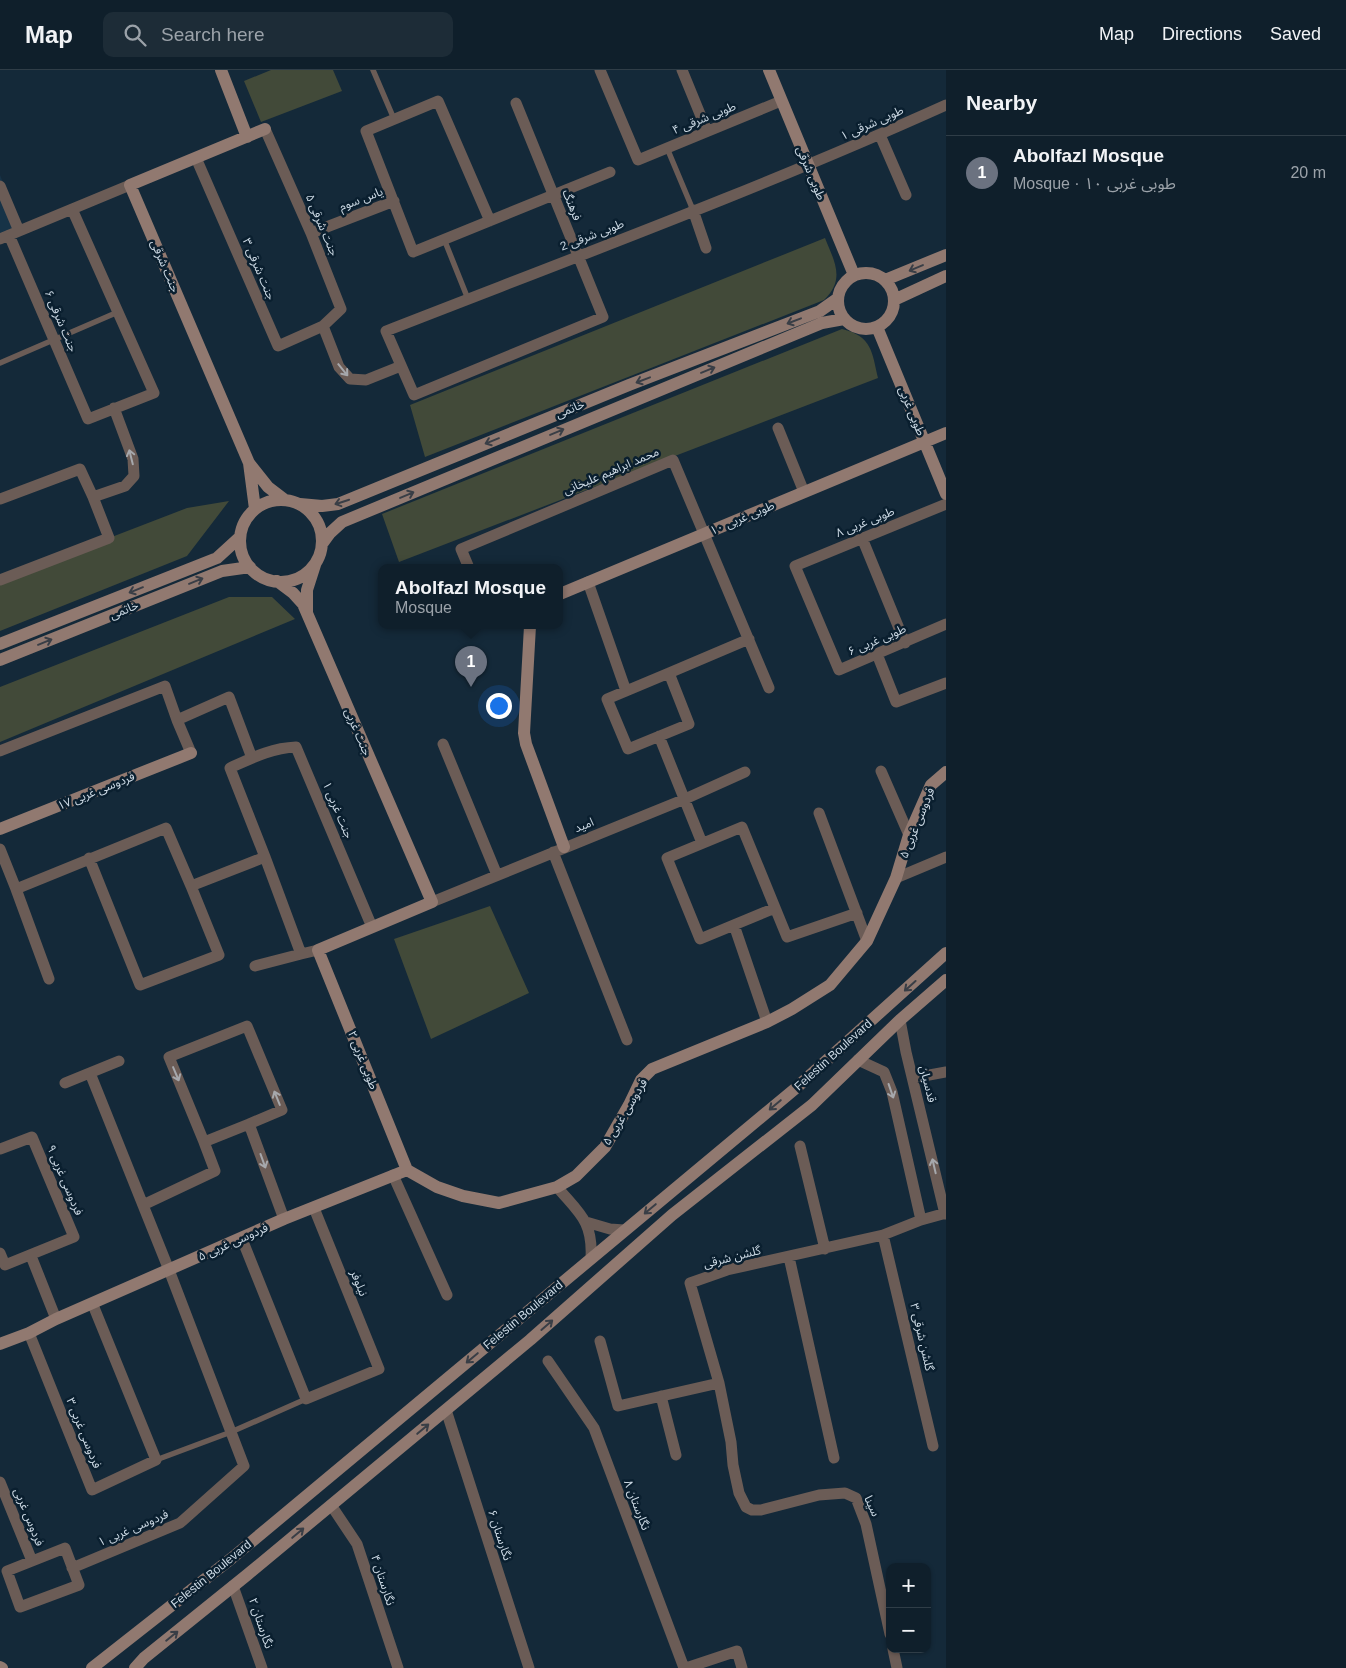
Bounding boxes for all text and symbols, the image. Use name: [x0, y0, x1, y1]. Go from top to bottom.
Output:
search box: [103, 12, 453, 57]
text: Map: [25, 21, 73, 48]
icon: search: [121, 21, 149, 49]
text: Search here: [161, 24, 265, 45]
text: Map: [1099, 24, 1134, 44]
text: Directions: [1162, 24, 1242, 44]
text: Saved: [1270, 24, 1321, 44]
text: Nearby: [966, 91, 1037, 114]
street label: طوبی شرقی ۴: [670, 99, 738, 137]
street label: طوبی شرقی ۱: [838, 103, 906, 143]
street label: طوبی شرقی: [793, 144, 829, 202]
text: Abolfazl Mosque: [1013, 145, 1164, 166]
text: 1: [978, 164, 986, 181]
text: 20 m: [1290, 164, 1326, 181]
text: Mosque · طوبی غربی ۱۰: [1013, 175, 1176, 192]
street label: یاس سوم: [337, 184, 386, 216]
street label: فرهنگ: [559, 187, 585, 223]
street label: جنت شرقی ۵: [303, 192, 341, 258]
street label: طوبی شرقی 2: [558, 216, 626, 254]
street label: جنت شرقی ۳: [240, 236, 278, 302]
street label: جنت شرقی: [148, 238, 182, 294]
one-way arrow: [909, 264, 924, 273]
street label: جنت شرقی ۶: [42, 288, 80, 354]
one-way arrow: [787, 317, 802, 326]
one-way arrow: [337, 363, 348, 376]
one-way arrow: [700, 365, 715, 374]
one-way arrow: [636, 376, 651, 385]
street label: طوبی غربی: [896, 384, 928, 438]
street label: خاتمی: [554, 397, 586, 421]
one-way arrow: [550, 427, 565, 436]
one-way arrow: [485, 437, 500, 446]
street label: محمد ابراهیم علیخانی: [561, 444, 662, 499]
one-way arrow: [126, 449, 135, 465]
one-way arrow: [400, 489, 415, 498]
one-way arrow: [334, 498, 350, 507]
street label: طوبی غربی ۱۰: [708, 498, 776, 538]
street label: طوبی غربی ۸: [834, 504, 896, 540]
popup: [378, 564, 563, 629]
one-way arrow: [188, 576, 203, 586]
text: Abolfazl Mosque: [395, 577, 546, 598]
one-way arrow: [129, 586, 144, 595]
street label: خاتمی: [108, 598, 140, 622]
text: Mosque: [395, 599, 452, 616]
street label: طوبی غربی ۶: [846, 621, 908, 659]
one-way arrow: [37, 637, 52, 646]
pin: 1: [455, 646, 487, 687]
your location: [486, 693, 512, 719]
street label: جنت غربی: [342, 706, 374, 758]
street label: فردوسی غربی ۱۷: [55, 769, 137, 813]
street label: جنت غربی ۱: [320, 779, 356, 841]
street label: فردوسی غربی ۵: [896, 786, 938, 860]
street label: امید: [572, 815, 596, 835]
one-way arrow: [903, 980, 916, 992]
street label: Felestin Boulevard: [791, 1017, 875, 1093]
street label: طوبی غربی ۲: [345, 1029, 381, 1091]
street label: قدسیان: [917, 1064, 939, 1104]
one-way arrow: [171, 1066, 181, 1081]
street label: فردوسی غربی ۵: [600, 1076, 650, 1148]
one-way arrow: [887, 1083, 896, 1098]
one-way arrow: [271, 1091, 281, 1106]
one-way arrow: [769, 1100, 782, 1111]
street label: فردوسی غربی ۹: [44, 1143, 86, 1217]
one-way arrow: [259, 1153, 268, 1168]
one-way arrow: [929, 1159, 938, 1175]
one-way arrow: [643, 1203, 656, 1214]
street label: فردوسی غربی ۵: [196, 1220, 270, 1264]
street label: گلشن شرقی: [702, 1243, 763, 1271]
street label: نیلوفر: [347, 1267, 371, 1298]
street label: Felestin Boulevard: [480, 1278, 566, 1352]
street label: گلشن شرقی ۳: [907, 1302, 937, 1373]
one-way arrow: [541, 1319, 554, 1330]
one-way arrow: [465, 1352, 478, 1364]
street label: فردوسی غربی ۳: [63, 1396, 105, 1470]
one-way arrow: [416, 1423, 429, 1435]
street label: نگارستان ۸: [621, 1478, 653, 1532]
street label: فردوس غربی: [11, 1486, 47, 1548]
street label: سینا: [861, 1493, 883, 1519]
street label: فردوسی غربی ۱: [96, 1507, 170, 1549]
street label: نگارستان ۶: [485, 1508, 515, 1562]
one-way arrow: [291, 1527, 304, 1539]
street label: Felestin Boulevard: [168, 1537, 254, 1611]
street label: نگارستان ۴: [368, 1553, 398, 1607]
map controls: [886, 1563, 931, 1653]
button: +: [886, 1563, 931, 1608]
street label: نگارستان ۲: [246, 1596, 276, 1650]
button: −: [886, 1608, 931, 1653]
one-way arrow: [165, 1630, 178, 1641]

